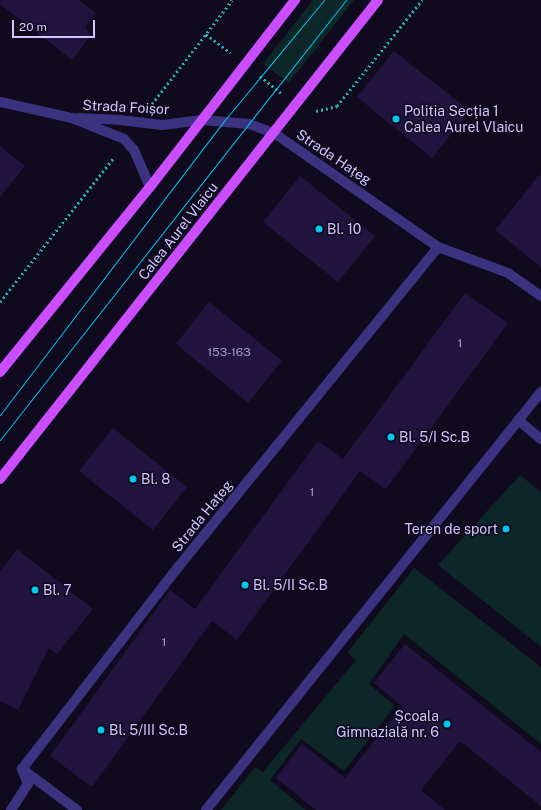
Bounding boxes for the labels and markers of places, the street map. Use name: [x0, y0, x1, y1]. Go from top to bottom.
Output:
place label: Politia Secția 1 Calea Aurel Vlaicu: [404, 103, 524, 136]
marker: Politia Secția 1 Calea Aurel Vlaicu: [391, 114, 401, 124]
place label: Bl. 10: [327, 221, 362, 237]
marker: Bl. 10: [314, 224, 324, 234]
place label: Bl. 5/I Sc.B: [399, 429, 470, 445]
marker: Bl. 5/I Sc.B: [386, 432, 396, 442]
place label: Bl. 8: [141, 471, 170, 487]
marker: Bl. 8: [128, 474, 138, 484]
place label: Teren de sport: [404, 521, 498, 537]
marker: Teren de sport: [501, 524, 511, 534]
place label: Bl. 5/II Sc.B: [253, 577, 328, 593]
marker: Bl. 5/II Sc.B: [240, 580, 250, 590]
place label: Bl. 7: [43, 582, 72, 598]
marker: Bl. 7: [30, 585, 40, 595]
place label: Școala Gimnazială nr. 6: [336, 708, 439, 740]
marker: Școala Gimnazială nr. 6: [442, 719, 452, 729]
place label: Bl. 5/III Sc.B: [109, 722, 188, 738]
marker: Bl. 5/III Sc.B: [96, 725, 106, 735]

